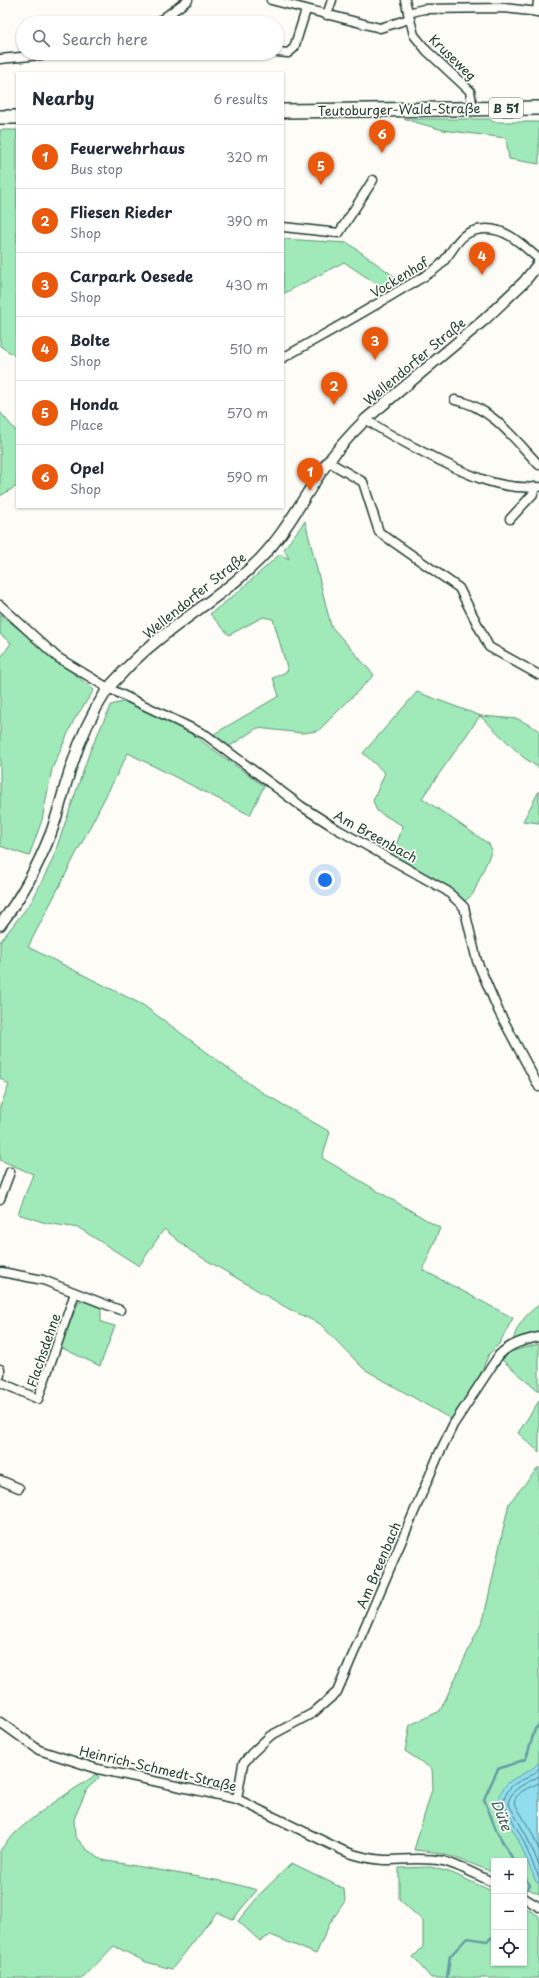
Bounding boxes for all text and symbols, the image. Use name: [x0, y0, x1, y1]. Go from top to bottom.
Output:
search box: [16, 16, 284, 60]
icon: search: [30, 27, 52, 49]
text: Search here: [62, 27, 148, 50]
street label: Kruseweg: [425, 30, 481, 84]
text: Nearby: [32, 85, 94, 111]
text: 6 results: [213, 89, 268, 108]
street label: Teutoburger-Wald-Straße: [317, 98, 481, 120]
road number: B 51: [489, 98, 523, 118]
pin: 6: [369, 120, 395, 153]
text: Feuerwehrhaus: [70, 136, 185, 159]
text: 1: [42, 147, 48, 166]
text: 320 m: [226, 147, 268, 166]
pin: 5: [308, 152, 334, 185]
text: Bus stop: [70, 159, 123, 178]
text: Fliesen Rieder: [70, 200, 172, 223]
text: 2: [40, 211, 50, 230]
text: 390 m: [226, 211, 268, 230]
text: Shop: [70, 223, 101, 242]
pin: 4: [469, 242, 495, 275]
street label: Vockenhof: [367, 252, 432, 302]
text: Carpark Oesede: [70, 264, 193, 287]
text: 3: [41, 275, 49, 294]
text: 430 m: [226, 275, 268, 294]
text: Shop: [70, 287, 101, 306]
street label: Wellendorfer Straße: [359, 313, 469, 409]
pin: 3: [362, 327, 388, 360]
text: Bolte: [70, 328, 110, 351]
text: 4: [41, 339, 49, 358]
text: 510 m: [229, 339, 268, 358]
text: Shop: [70, 351, 101, 370]
pin: 2: [321, 372, 347, 405]
text: Honda: [70, 392, 119, 415]
text: 5: [41, 403, 49, 422]
text: 570 m: [227, 403, 268, 422]
text: Place: [70, 415, 103, 434]
text: Opel: [70, 456, 104, 479]
pin: 1: [297, 458, 323, 491]
text: 6: [40, 467, 50, 486]
text: 590 m: [226, 467, 268, 486]
text: Shop: [70, 479, 101, 498]
street label: Wellendorfer Straße: [138, 547, 250, 643]
street label: Am Breenbach: [331, 805, 421, 867]
your location: [315, 870, 335, 890]
street label: Flachsdehne: [21, 1310, 65, 1390]
street label: Am Breenbach: [351, 1519, 405, 1611]
street label: Heinrich-Schmedt-Straße: [77, 1741, 239, 1795]
water label: Düte: [486, 1796, 518, 1835]
map controls: [491, 1858, 527, 1966]
button: +: [491, 1858, 527, 1894]
button: −: [491, 1894, 527, 1930]
button: locate: [491, 1930, 527, 1966]

